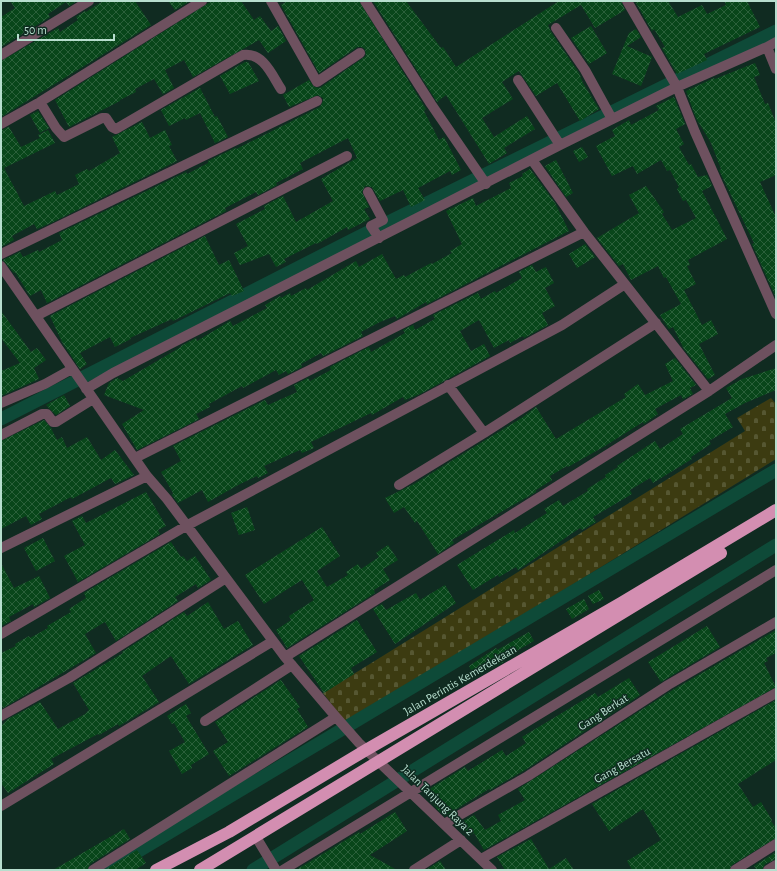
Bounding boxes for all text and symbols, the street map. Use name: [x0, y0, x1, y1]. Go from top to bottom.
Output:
scale bar: [18, 16, 114, 42]
text: 50 m: [24, 24, 47, 36]
street label: Jalan Perintis Kemerdekaan: [402, 643, 518, 717]
street label: Gang Berkat: [576, 691, 630, 733]
street label: Gang Bersatu: [592, 745, 652, 785]
street label: Jalan Tanjung Raya 2: [399, 763, 477, 838]

